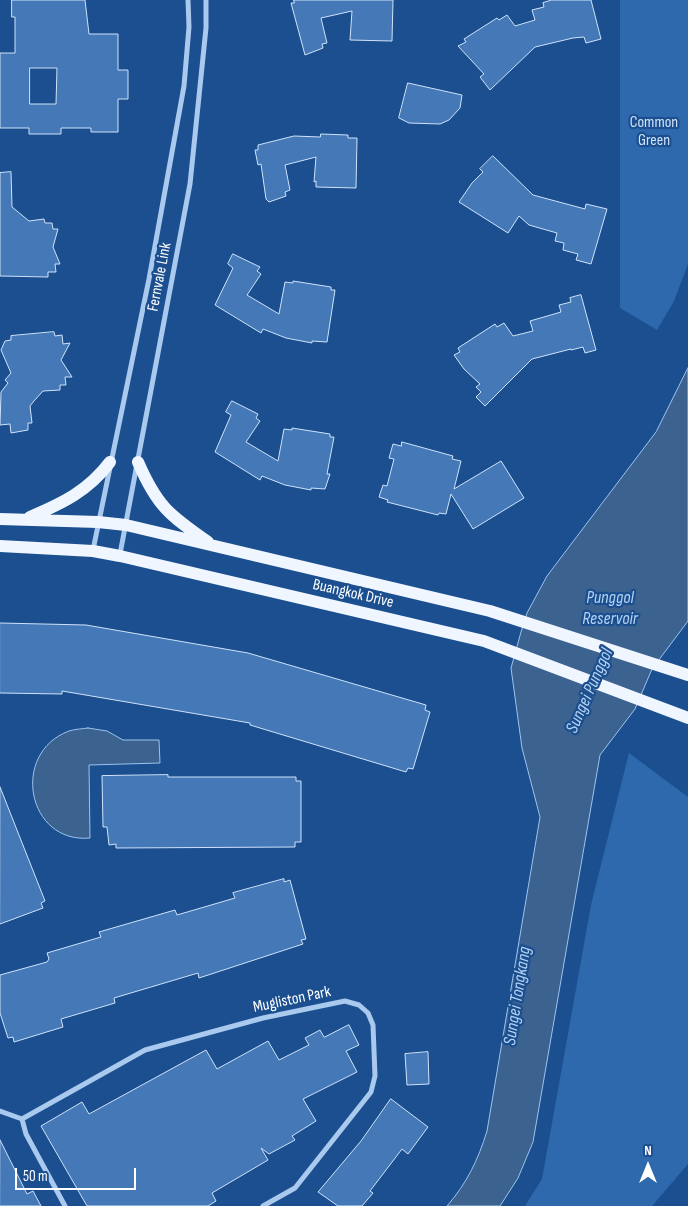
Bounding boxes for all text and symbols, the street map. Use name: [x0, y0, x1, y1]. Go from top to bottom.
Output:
park label: Common Green: [630, 113, 678, 151]
street label: Fernvale Link: [144, 241, 176, 313]
street label: Buangkok Drive: [311, 575, 395, 613]
water label: Punggol Reservoir: [582, 587, 638, 630]
water label: Sungei Punggol: [562, 645, 618, 737]
water label: Sungei Tongkang: [500, 945, 536, 1047]
street label: Mugliston Park: [251, 982, 333, 1018]
north arrow: [623, 1141, 673, 1191]
text: N: [644, 1142, 652, 1159]
scale bar: [18, 1158, 139, 1190]
text: 50 m: [23, 1167, 48, 1186]

